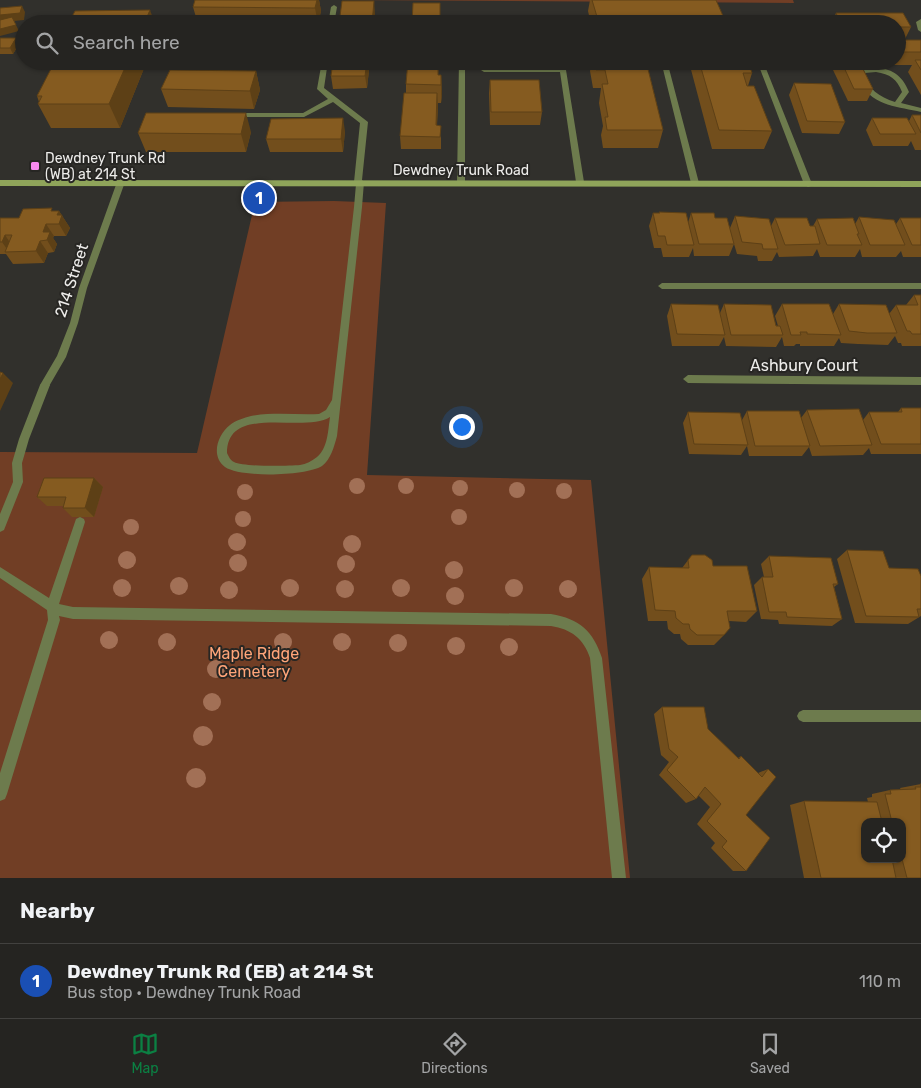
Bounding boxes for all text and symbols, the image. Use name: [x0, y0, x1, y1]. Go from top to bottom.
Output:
search box: [15, 15, 906, 70]
icon: search: [33, 29, 61, 57]
text: Search here: [73, 31, 180, 54]
place label: Dewdney Trunk Rd (WB) at 214 St: [45, 150, 165, 183]
marker: Dewdney Trunk Rd (WB) at 214 St: [29, 160, 41, 172]
street label: Dewdney Trunk Road: [393, 162, 529, 179]
pin: 1: [243, 179, 275, 217]
street label: 214 Street: [51, 241, 92, 319]
street label: Ashbury Court: [750, 356, 858, 375]
your location: [449, 414, 475, 440]
park label: Maple Ridge Cemetery: [209, 644, 299, 681]
map controls: [861, 818, 906, 863]
button: locate: [861, 818, 906, 863]
text: Nearby: [20, 898, 95, 923]
text: Dewdney Trunk Rd (EB) at 214 St: [67, 960, 373, 983]
text: 1: [32, 972, 40, 991]
text: 110 m: [859, 972, 901, 991]
text: Bus stop · Dewdney Trunk Road: [67, 983, 301, 1002]
tab: Map: [131, 1030, 159, 1077]
tab: Directions: [421, 1030, 488, 1077]
tab: Saved: [750, 1030, 790, 1077]

